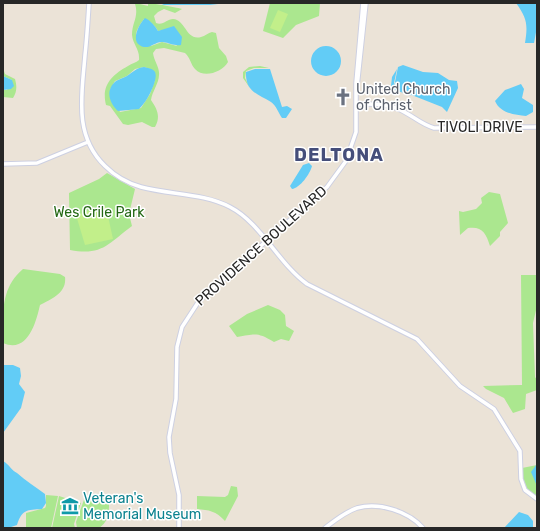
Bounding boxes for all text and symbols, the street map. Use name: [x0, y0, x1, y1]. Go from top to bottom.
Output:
place label: United Church of Christ: [356, 81, 450, 114]
church icon: United Church of Christ: [333, 87, 353, 107]
street label: TIVOLI DRIVE: [437, 119, 523, 136]
district label: DELTONA: [294, 144, 384, 166]
street label: PROVIDENCE BOULEVARD: [192, 182, 330, 310]
park label: Wes Crile Park: [53, 204, 145, 221]
place label: Veteran's Memorial Museum: [83, 490, 201, 523]
museum icon: Veteran's Memorial Museum: [60, 496, 80, 516]

